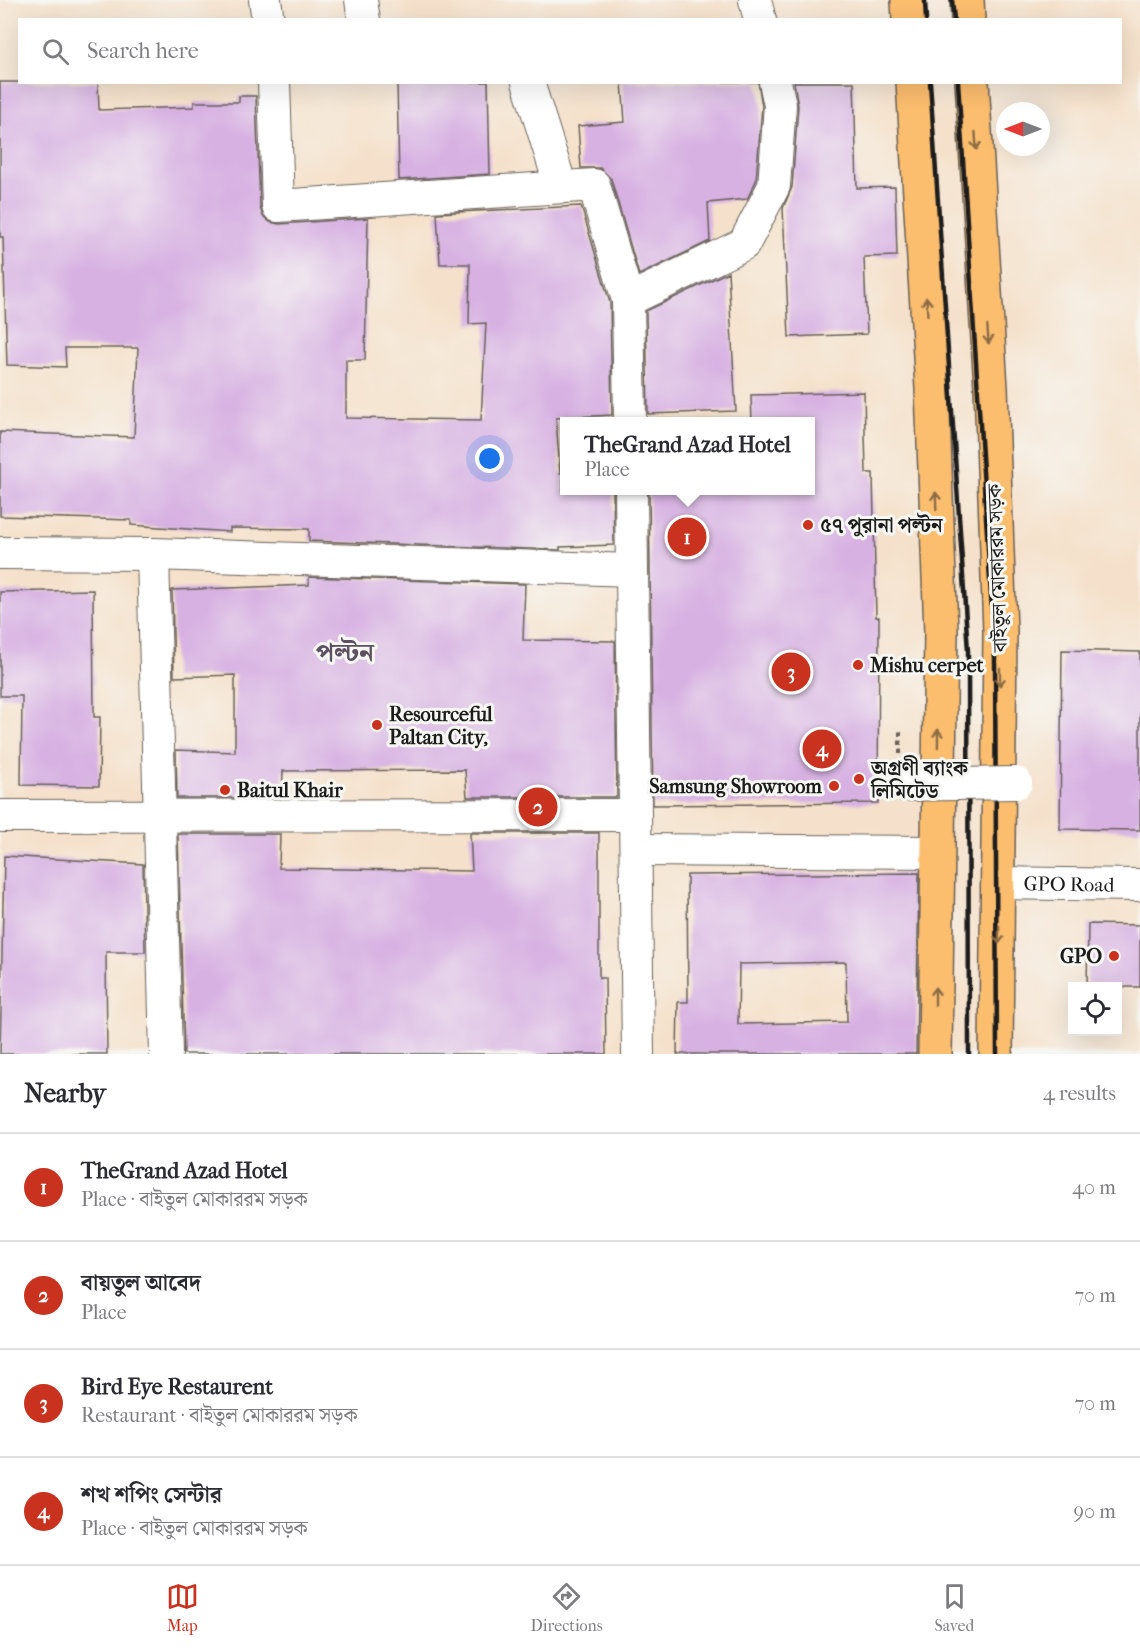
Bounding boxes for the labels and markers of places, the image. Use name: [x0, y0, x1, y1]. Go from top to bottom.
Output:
place label: ৫৭ পুরানা পল্টন: [820, 512, 944, 538]
pin: 1: [668, 514, 706, 560]
marker: ৫৭ পুরানা পল্টন: [801, 518, 815, 532]
pin: 3: [772, 650, 810, 694]
place label: Mishu cerpet: [869, 654, 985, 677]
marker: Mishu cerpet: [851, 658, 865, 672]
place label: Resourceful Paltan City,: [389, 703, 493, 749]
marker: Resourceful Paltan City,: [370, 718, 384, 732]
pin: 4: [802, 726, 842, 771]
place label: অগ্রণী ব্যাংক লিমিটেড: [870, 755, 969, 803]
marker: অগ্রণী ব্যাংক লিমিটেড: [852, 772, 866, 786]
place label: Samsung Showroom: [649, 775, 822, 798]
place label: Baitul Khair: [237, 779, 343, 802]
marker: Samsung Showroom: [827, 779, 841, 793]
marker: Baitul Khair: [218, 783, 232, 797]
pin: 2: [518, 784, 558, 830]
place label: GPO: [1060, 945, 1102, 968]
marker: GPO: [1107, 949, 1121, 963]

